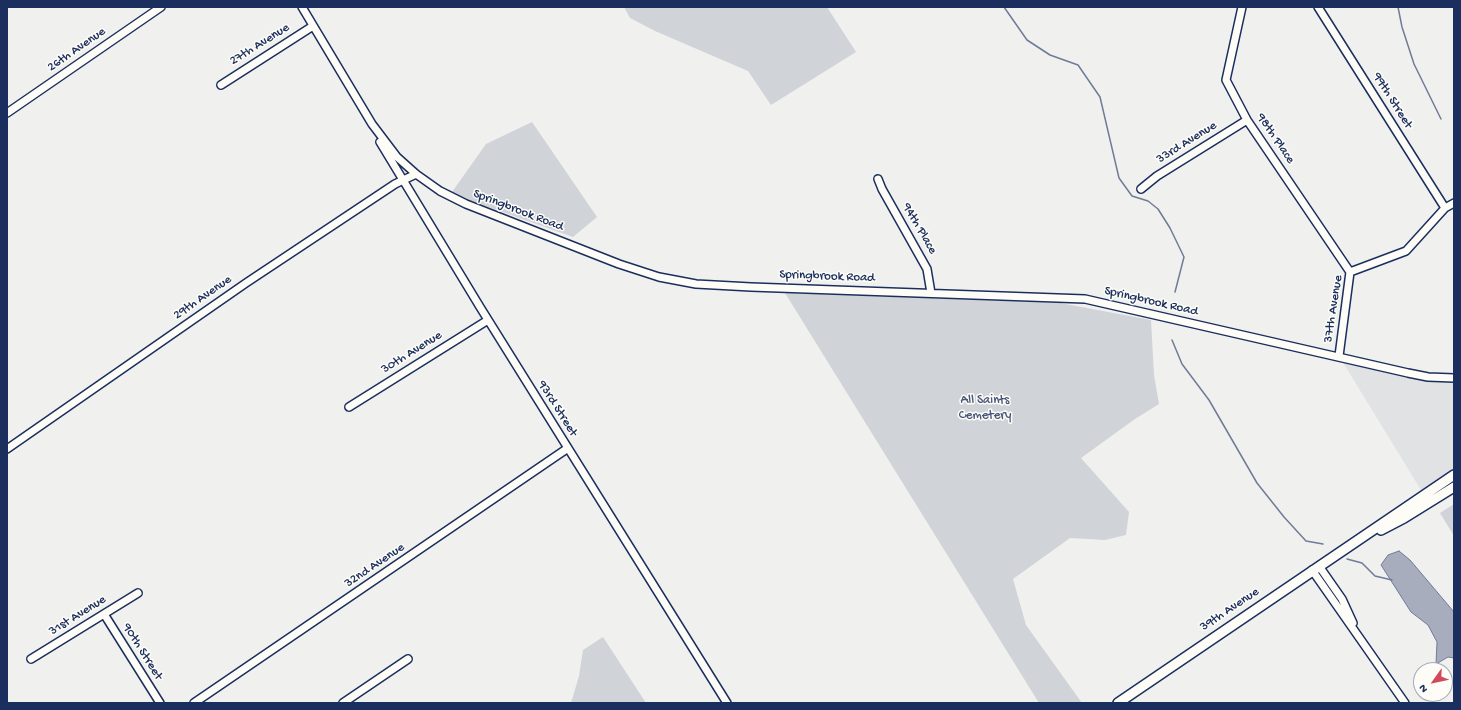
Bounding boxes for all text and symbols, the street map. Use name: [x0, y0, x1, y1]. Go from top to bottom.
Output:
street label: 27th Avenue: [227, 20, 293, 70]
street label: 26th Avenue: [45, 24, 109, 76]
street label: 99th Street: [1369, 70, 1415, 132]
street label: 98th Place: [1252, 111, 1298, 167]
street label: 33rd Avenue: [1154, 118, 1220, 168]
street label: Springbrook Road: [471, 187, 565, 235]
street label: 94th Place: [898, 201, 940, 257]
street label: Springbrook Road: [779, 268, 875, 286]
street label: 29th Avenue: [171, 272, 235, 324]
street label: 37th Avenue: [1321, 274, 1347, 344]
street label: Springbrook Road: [1103, 284, 1199, 320]
street label: 30th Avenue: [379, 328, 445, 378]
street label: 93rd Street: [534, 378, 580, 440]
park label: All Saints Cemetery: [959, 393, 1011, 424]
street label: 32nd Avenue: [342, 540, 408, 592]
street label: 39th Avenue: [1198, 585, 1262, 635]
street label: 31st Avenue: [47, 592, 109, 640]
street label: 90th Street: [118, 621, 166, 683]
north arrow: [1413, 662, 1453, 702]
text: N: [1417, 682, 1431, 694]

